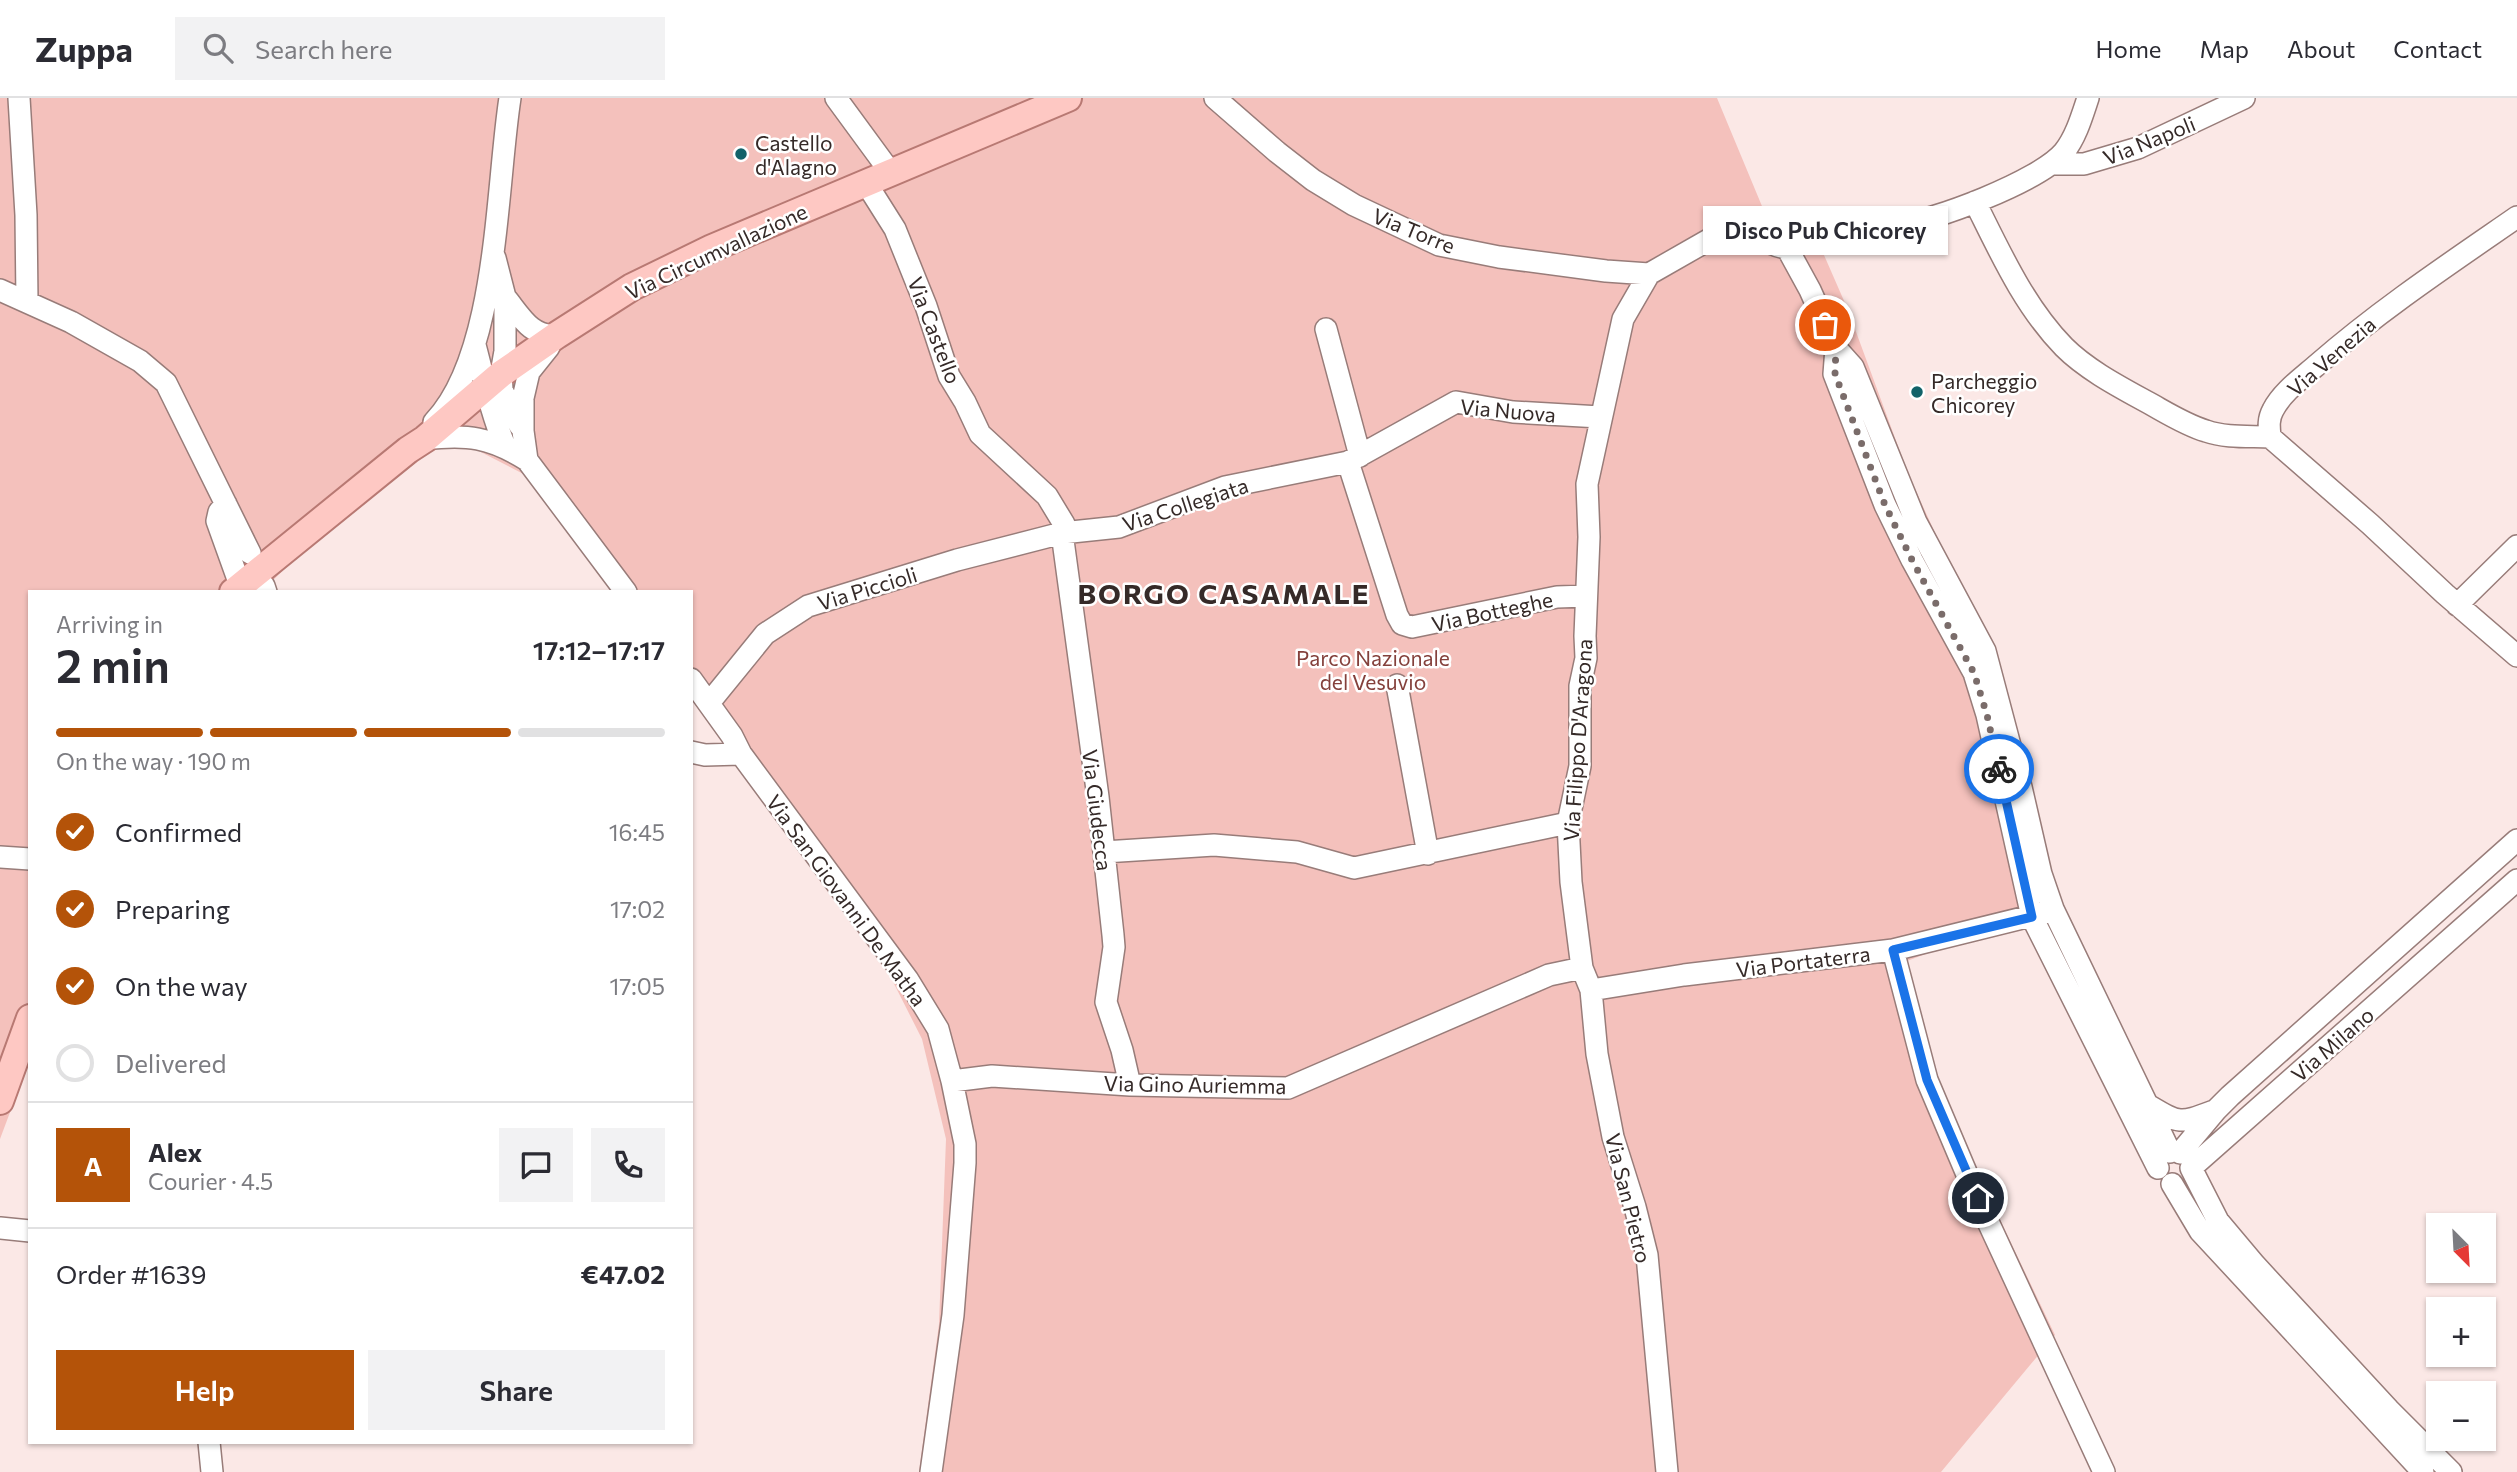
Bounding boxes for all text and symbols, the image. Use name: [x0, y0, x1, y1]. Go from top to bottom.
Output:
search box: [175, 17, 665, 80]
text: Zuppa: [35, 28, 133, 69]
icon: search: [199, 29, 237, 67]
text: Search here: [255, 33, 392, 64]
text: Home: [2096, 34, 2162, 63]
text: Map: [2200, 34, 2249, 63]
text: About: [2287, 34, 2355, 63]
text: Contact: [2393, 34, 2482, 63]
street label: Via Napoli: [2099, 110, 2199, 170]
place label: Castello d'Alagno: [755, 130, 837, 179]
marker: Castello d'Alagno: [733, 146, 749, 162]
street label: Via Circumvallazione: [621, 198, 811, 304]
street label: Via Torre: [1369, 202, 1459, 258]
callout: Disco Pub Chicorey: [1702, 206, 1948, 255]
text: Disco Pub Chicorey: [1724, 216, 1927, 244]
street label: Via Castello: [903, 273, 967, 387]
pin: [1795, 295, 1855, 355]
icon: bag: [1806, 306, 1844, 344]
street label: Via Venezia: [2282, 311, 2380, 401]
place label: Parcheggio Chicorey: [1931, 368, 2037, 417]
marker: Parcheggio Chicorey: [1909, 384, 1925, 400]
street label: Via Nuova: [1459, 393, 1557, 427]
street label: Via Collegiata: [1119, 472, 1251, 536]
street label: Via Piccioli: [814, 561, 920, 615]
district label: BORGO CASAMALE: [1078, 576, 1370, 610]
street label: Via Botteghe: [1429, 586, 1555, 636]
text: Arriving in: [56, 610, 163, 638]
text: 17:12–17:17: [533, 634, 665, 665]
text: 2 min: [56, 636, 170, 692]
street label: Via Filippo D'Aragona: [1557, 638, 1597, 842]
park label: Parco Nazionale del Vesuvio: [1296, 645, 1450, 694]
courier: [1964, 734, 2034, 804]
text: On the way · 190 m: [56, 747, 251, 775]
street label: Via Giudecca: [1078, 748, 1118, 872]
icon: bike: [1980, 750, 2018, 788]
street label: Via San Giovanni De Matha: [762, 789, 932, 1011]
icon: check: [56, 813, 94, 851]
text: Confirmed: [115, 816, 242, 847]
text: 16:45: [609, 818, 665, 846]
icon: check: [56, 890, 94, 928]
text: Preparing: [115, 893, 230, 924]
text: 17:02: [610, 895, 665, 923]
street label: Via Portaterra: [1734, 940, 1872, 982]
icon: check: [56, 967, 94, 1005]
text: On the way: [115, 970, 248, 1001]
text: 17:05: [609, 972, 665, 1000]
street label: Via Milano: [2286, 1001, 2378, 1087]
text: Delivered: [115, 1047, 226, 1078]
street label: Via Gino Auriemma: [1103, 1070, 1287, 1098]
button: chat: [499, 1128, 573, 1202]
button: phone: [591, 1128, 665, 1202]
street label: Via San Pietro: [1601, 1131, 1657, 1265]
text: Alex: [148, 1136, 202, 1167]
text: A: [84, 1150, 102, 1181]
text: Courier · 4.5: [148, 1167, 273, 1195]
pin: [1948, 1168, 2008, 1228]
icon: home: [1959, 1179, 1997, 1217]
north arrow: [2426, 1213, 2496, 1283]
map controls: [2426, 1213, 2496, 1451]
text: Order #1639: [56, 1258, 206, 1289]
text: €47.02: [581, 1258, 665, 1289]
button: +: [2426, 1297, 2496, 1367]
button: Help: [56, 1350, 354, 1430]
button: Share: [368, 1350, 665, 1430]
button: −: [2426, 1381, 2496, 1451]

